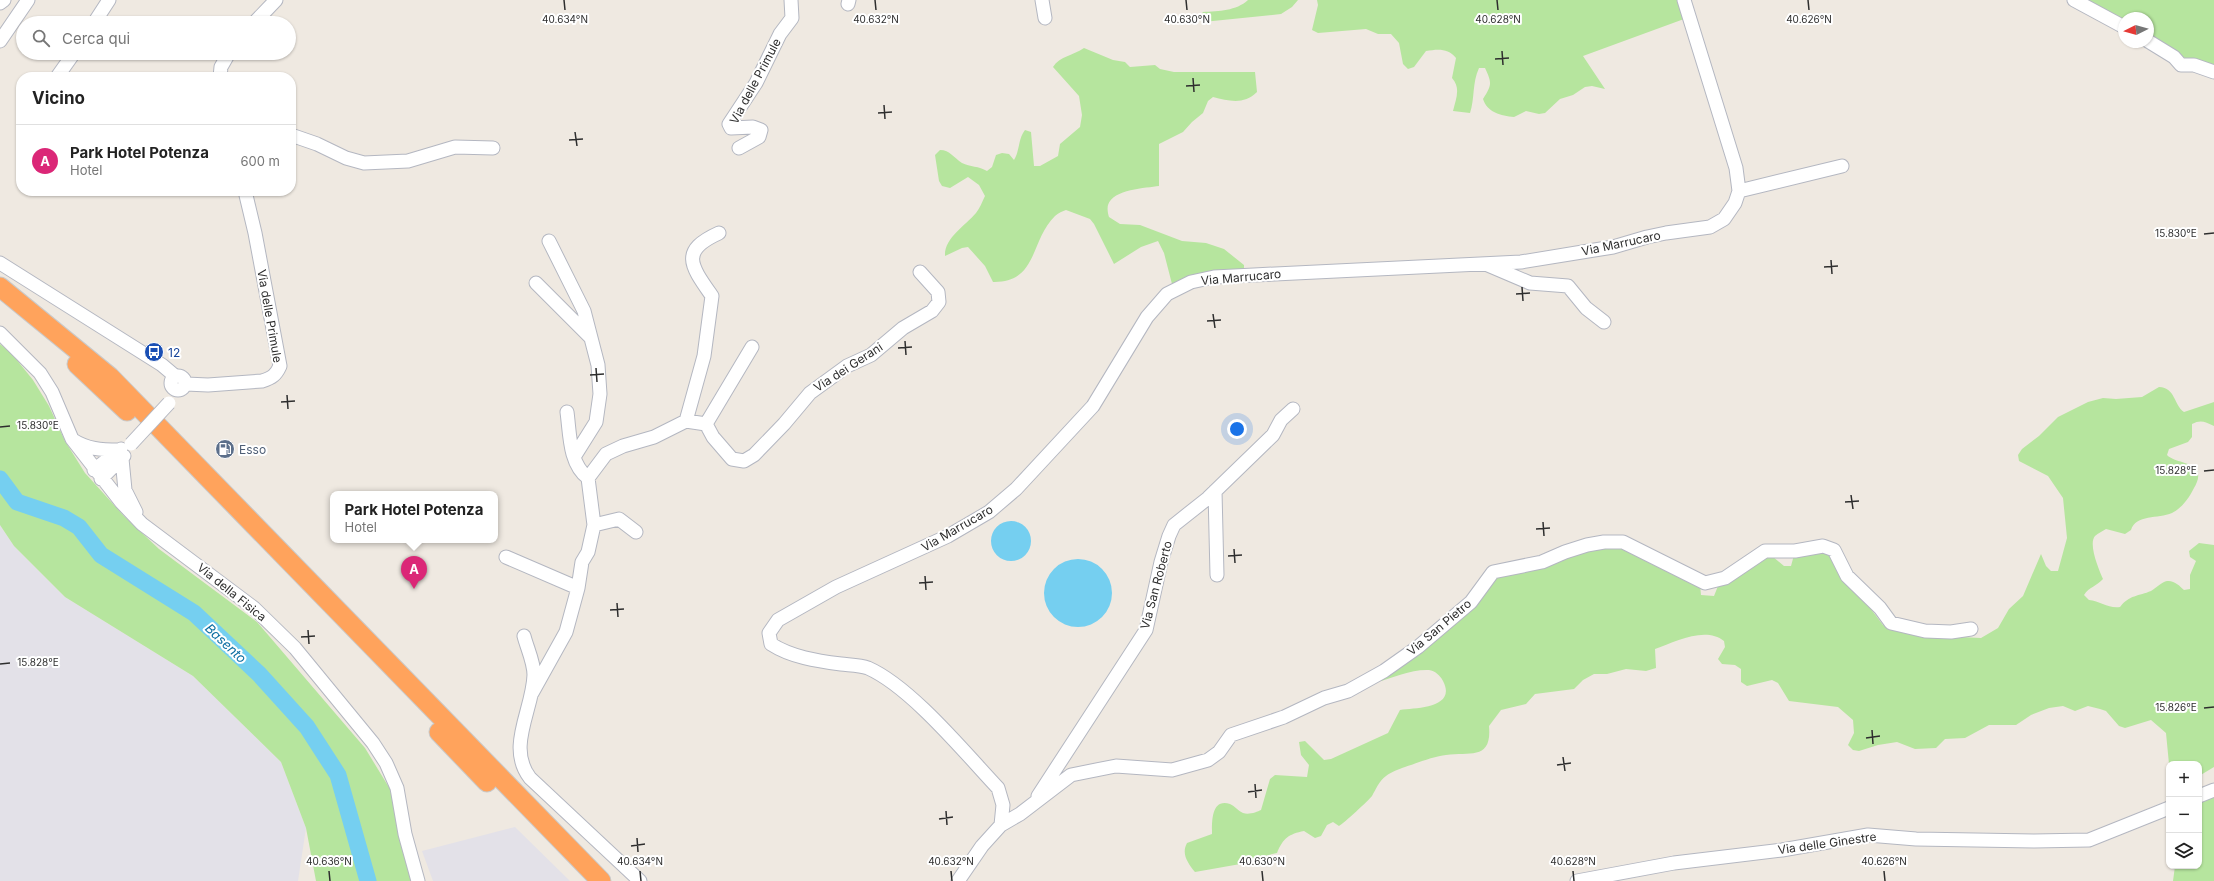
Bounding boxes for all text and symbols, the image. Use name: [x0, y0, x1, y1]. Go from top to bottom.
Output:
north arrow: [2118, 12, 2154, 48]
text: 40.634°N: [542, 13, 588, 25]
text: 40.632°N: [853, 13, 899, 25]
text: 40.630°N: [1164, 13, 1210, 25]
text: 40.628°N: [1475, 13, 1521, 25]
text: 40.626°N: [1786, 13, 1832, 25]
search box: [16, 16, 296, 60]
icon: search: [30, 27, 52, 49]
text: Cerca qui: [62, 29, 130, 48]
street label: Via delle Primule: [726, 36, 784, 126]
text: Vicino: [32, 88, 85, 108]
text: Park Hotel Potenza: [70, 143, 209, 162]
text: A: [40, 153, 50, 169]
text: 600 m: [240, 153, 280, 169]
text: Hotel: [70, 162, 102, 178]
street label: Via Marrucaro: [1580, 227, 1662, 259]
text: 15.830°E: [2155, 227, 2197, 239]
street label: Via Marrucaro: [1200, 266, 1282, 288]
street label: Via delle Primule: [254, 268, 286, 364]
street label: Via dei Gerani: [811, 339, 885, 395]
bus stop icon: 12: [143, 341, 165, 363]
place label: 12: [168, 345, 180, 360]
text: 15.830°E: [17, 419, 59, 431]
your location: [1227, 419, 1247, 439]
fuel station icon: Esso: [214, 438, 236, 460]
place label: Esso: [239, 442, 266, 457]
text: 15.828°E: [2155, 464, 2197, 476]
popup: [330, 491, 498, 543]
text: Park Hotel Potenza: [345, 500, 483, 519]
street label: Via Marrucaro: [918, 501, 996, 555]
text: Hotel: [345, 519, 377, 535]
street label: Via San Roberto: [1137, 539, 1175, 631]
pin: A: [401, 556, 427, 589]
street label: Via della Fisica: [194, 560, 270, 624]
street label: Via San Pietro: [1404, 596, 1474, 658]
water label: Basento: [202, 620, 250, 666]
text: 15.828°E: [17, 656, 59, 668]
text: 15.826°E: [2155, 701, 2197, 713]
map controls: [2166, 761, 2202, 869]
button: +: [2166, 761, 2202, 797]
button: −: [2166, 797, 2202, 833]
street label: Via delle Ginestre: [1777, 829, 1877, 857]
button: layers: [2166, 833, 2202, 869]
text: 40.636°N: [306, 855, 352, 867]
text: 40.634°N: [617, 855, 663, 867]
text: 40.632°N: [928, 855, 974, 867]
text: 40.630°N: [1239, 855, 1285, 867]
text: 40.628°N: [1550, 855, 1596, 867]
text: 40.626°N: [1861, 855, 1907, 867]

